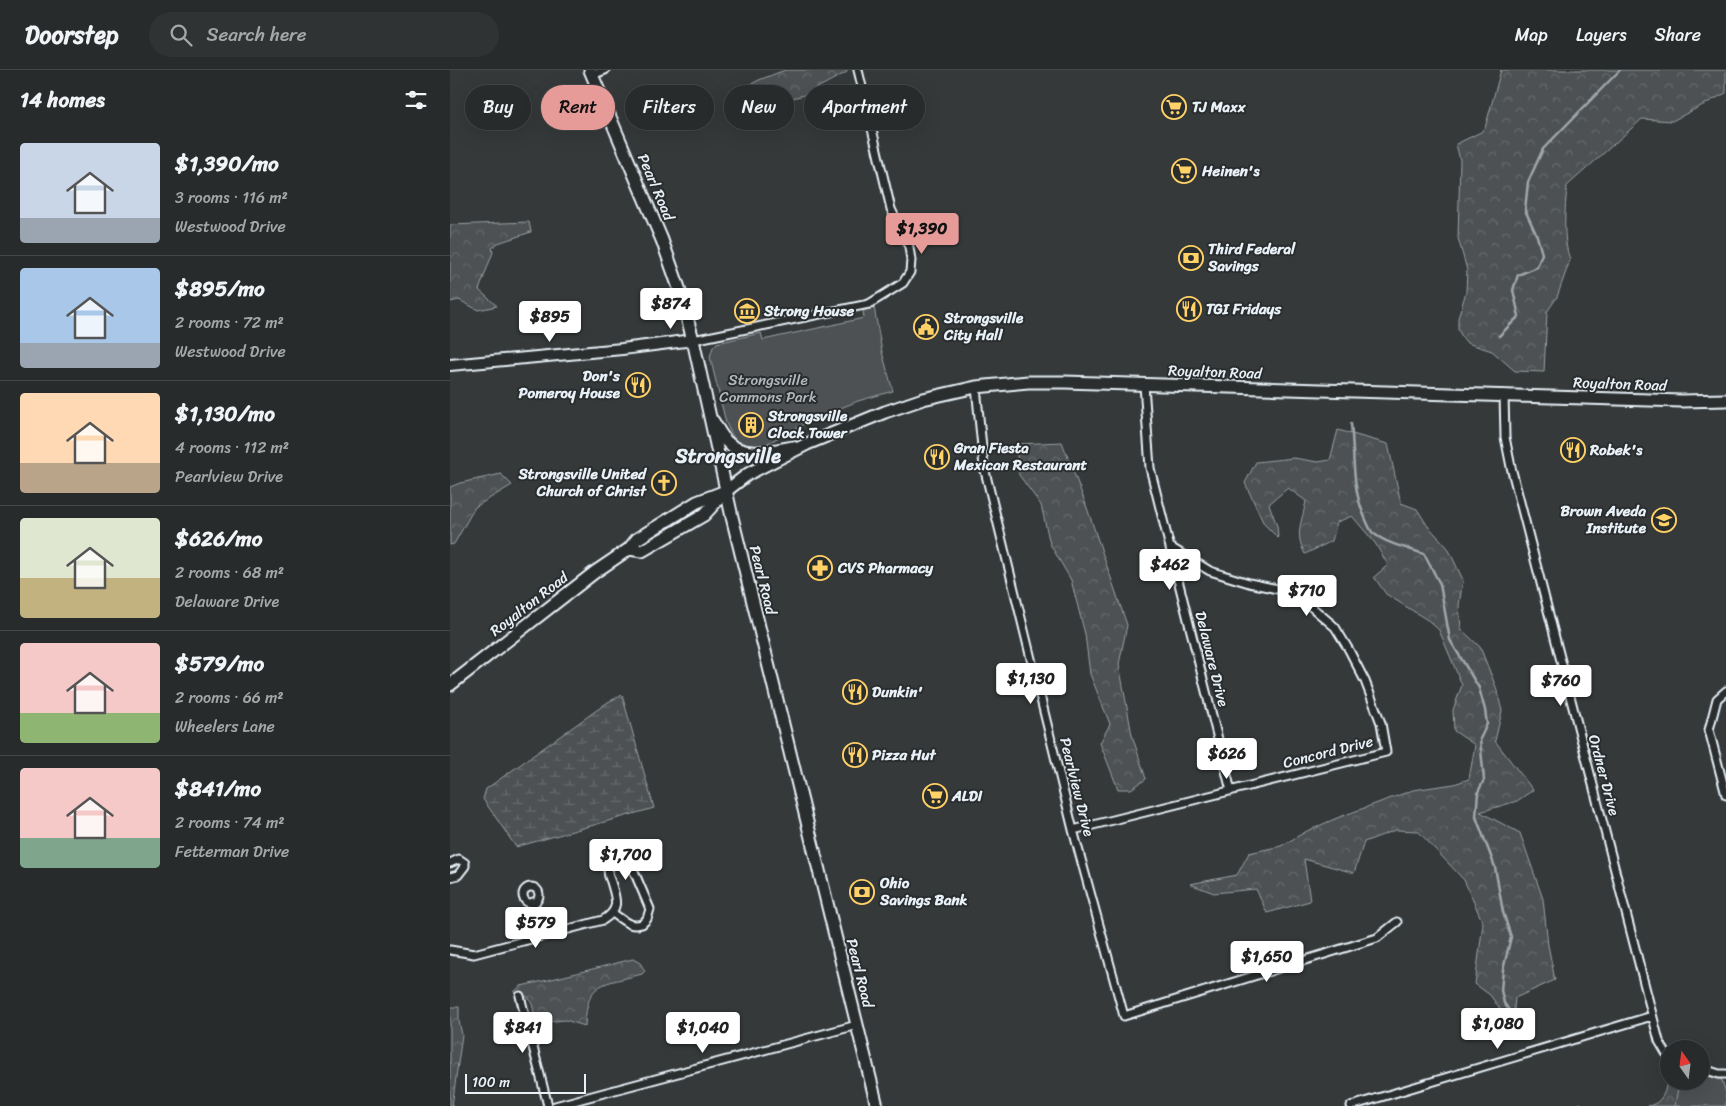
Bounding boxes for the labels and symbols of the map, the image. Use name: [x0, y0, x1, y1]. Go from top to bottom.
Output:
supermarket icon: TJ Maxx: [1161, 94, 1187, 120]
place label: TJ Maxx: [1192, 94, 1247, 120]
street label: Pearl Road: [630, 149, 682, 226]
supermarket icon: Heinen's: [1171, 158, 1197, 184]
place label: Heinen's: [1201, 158, 1260, 184]
pin: $1,390: [881, 212, 963, 255]
place label: Third Federal Savings: [1207, 236, 1296, 279]
bank icon: Third Federal Savings: [1178, 245, 1204, 271]
pin: $874: [641, 288, 701, 330]
restaurant icon: TGI Fridays: [1176, 296, 1202, 322]
place label: TGI Fridays: [1206, 296, 1282, 322]
museum icon: Strong House: [734, 298, 760, 324]
place label: Strong House: [763, 298, 855, 324]
pin: $895: [520, 300, 580, 343]
place label: Strongsville City Hall: [943, 305, 1024, 348]
public building icon: Strongsville City Hall: [913, 314, 939, 340]
street label: Royalton Road: [1168, 357, 1263, 387]
place label: Don's Pomeroy House: [518, 363, 621, 406]
park label: Strongsville Commons Park: [719, 367, 817, 410]
street label: Royalton Road: [1573, 369, 1668, 399]
restaurant icon: Don's Pomeroy House: [625, 372, 651, 398]
place label: Strongsville Clock Tower: [767, 403, 848, 446]
building icon: Strongsville Clock Tower: [738, 412, 764, 438]
place label: Gran Fiesta Mexican Restaurant: [953, 435, 1087, 478]
restaurant icon: Robek's: [1560, 437, 1586, 463]
place label: Robek's: [1589, 437, 1643, 463]
district label: Strongsville: [674, 439, 781, 474]
restaurant icon: Gran Fiesta Mexican Restaurant: [924, 444, 950, 470]
place label: Strongsville United Church of Christ: [517, 461, 647, 504]
church icon: Strongsville United Church of Christ: [651, 470, 677, 496]
place label: Brown Aveda Institute: [1560, 498, 1647, 541]
school or university icon: Brown Aveda Institute: [1651, 507, 1677, 533]
street label: Pearl Road: [742, 543, 784, 618]
pin: $462: [1140, 548, 1200, 591]
pharmacy icon: CVS Pharmacy: [807, 555, 833, 581]
place label: CVS Pharmacy: [837, 555, 934, 581]
street label: Royalton Road: [484, 564, 575, 643]
pin: $710: [1277, 574, 1337, 617]
street label: Delaware Drive: [1188, 609, 1236, 709]
pin: $1,130: [990, 662, 1072, 705]
pin: $760: [1531, 664, 1591, 707]
restaurant icon: Dunkin': [842, 679, 868, 705]
place label: Dunkin': [872, 679, 923, 705]
street label: Concord Drive: [1280, 728, 1376, 776]
street label: Ordner Drive: [1581, 731, 1627, 819]
street label: Pearlview Drive: [1052, 735, 1102, 839]
pin: $626: [1197, 738, 1257, 780]
restaurant icon: Pizza Hut: [842, 742, 868, 768]
place label: Pizza Hut: [872, 742, 937, 768]
supermarket icon: ALDI: [922, 783, 948, 809]
place label: ALDI: [951, 783, 983, 809]
pin: $1,700: [585, 838, 667, 881]
place label: Ohio Savings Bank: [879, 870, 968, 913]
bank icon: Ohio Savings Bank: [849, 879, 875, 905]
pin: $579: [506, 906, 566, 949]
street label: Pearl Road: [839, 936, 881, 1011]
pin: $1,650: [1226, 940, 1308, 983]
pin: $1,080: [1457, 1008, 1539, 1050]
pin: $841: [493, 1012, 553, 1054]
pin: $1,040: [662, 1012, 744, 1054]
north arrow: [1660, 1040, 1710, 1090]
scale bar: [465, 1071, 586, 1094]

